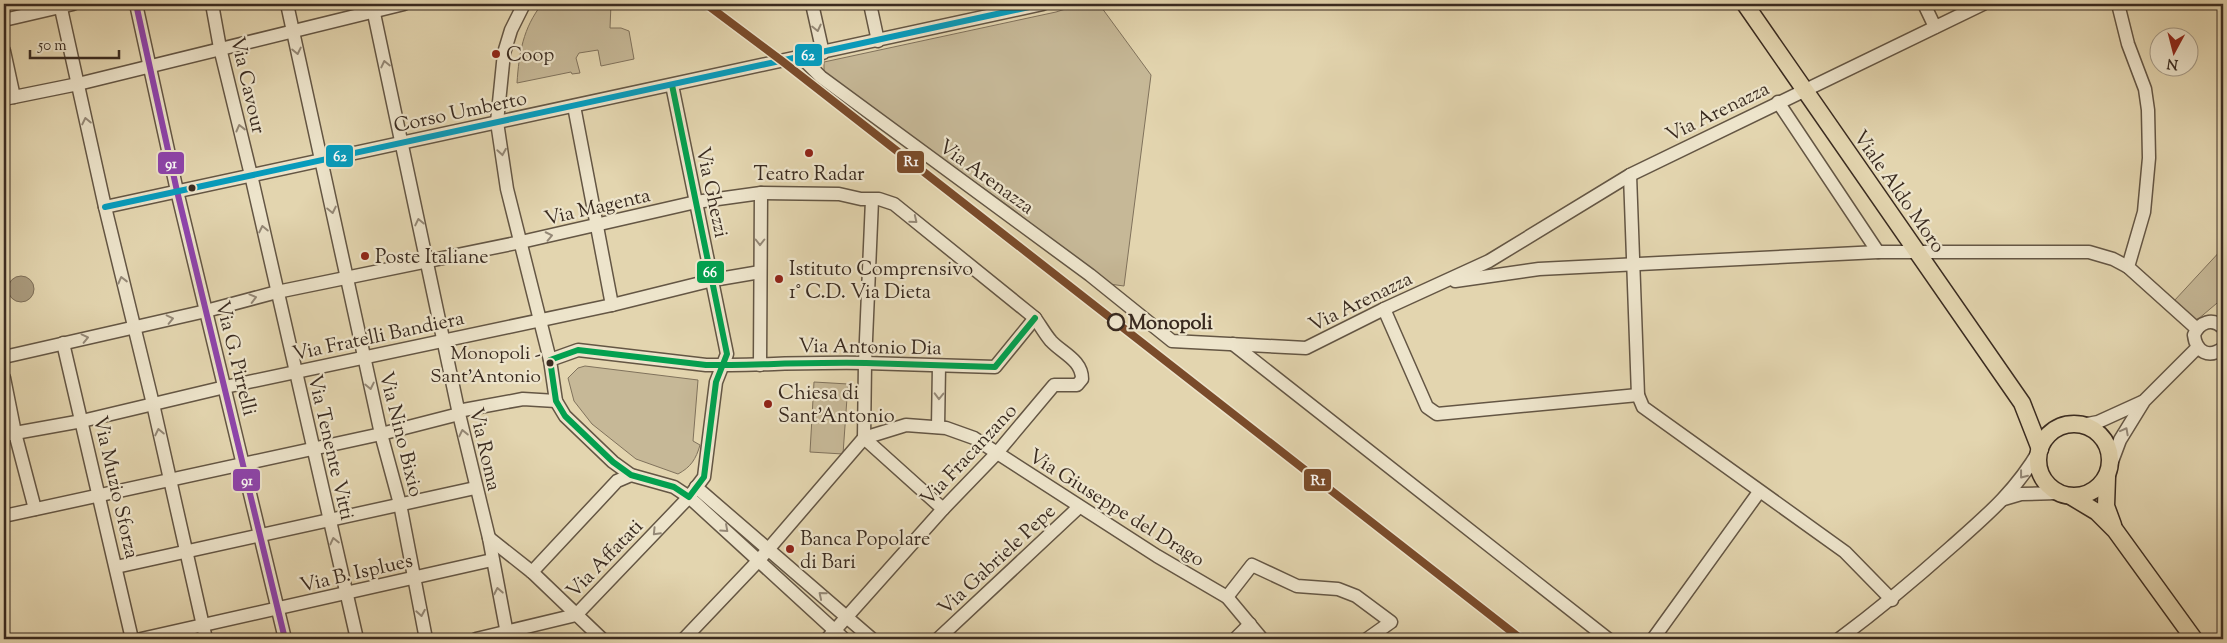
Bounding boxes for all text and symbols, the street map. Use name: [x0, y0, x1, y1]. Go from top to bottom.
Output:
one-way arrow: [811, 24, 822, 33]
scale bar: [30, 28, 119, 60]
north arrow: [2150, 28, 2200, 78]
street label: Via Cavour: [221, 34, 272, 137]
text: 50 m: [37, 36, 67, 57]
place label: Coop: [506, 42, 554, 71]
line badge: 62: [794, 43, 823, 67]
one-way arrow: [292, 47, 302, 56]
text: 62: [801, 47, 815, 67]
marker: Coop: [490, 48, 502, 60]
text: N: [2166, 52, 2179, 74]
one-way arrow: [380, 59, 391, 68]
street label: Via Arenazza: [1661, 76, 1775, 151]
street label: Corso Umberto: [391, 85, 530, 142]
one-way arrow: [81, 117, 92, 126]
one-way arrow: [235, 123, 246, 132]
street label: Viale Aldo Moro: [1845, 125, 1951, 260]
street label: Via Arenazza: [932, 133, 1039, 223]
line badge: 62: [325, 144, 354, 168]
street label: Via Ghezzi: [687, 144, 734, 241]
marker: Teatro Radar: [803, 147, 815, 159]
text: 62: [333, 148, 347, 168]
one-way arrow: [496, 148, 506, 157]
line badge: R1: [896, 150, 925, 174]
line badge: 91: [157, 151, 185, 175]
text: R1: [904, 153, 919, 173]
text: 91: [165, 155, 177, 175]
place label: Teatro Radar: [753, 161, 865, 190]
street label: Via Magenta: [542, 182, 653, 235]
unlabelled marker: [187, 183, 197, 193]
one-way arrow: [326, 206, 337, 215]
one-way arrow: [908, 214, 917, 222]
one-way arrow: [415, 218, 425, 227]
one-way arrow: [258, 224, 269, 233]
one-way arrow: [545, 231, 553, 242]
one-way arrow: [755, 238, 765, 246]
place label: Poste Italiane: [375, 244, 489, 273]
marker: Poste Italiane: [359, 250, 371, 262]
place label: Istituto Comprensivo 1° C.D. Via Dieta: [789, 256, 973, 308]
line badge: 66: [696, 260, 725, 284]
text: 66: [703, 264, 717, 284]
street label: Via Arenazza: [1304, 266, 1418, 341]
marker: Istituto Comprensivo 1° C.D. Via Dieta: [773, 273, 785, 285]
one-way arrow: [117, 275, 128, 284]
one-way arrow: [249, 293, 258, 304]
street label: Via G. Pirrelli: [206, 298, 263, 419]
street label: Via Fratelli Bandiera: [290, 305, 467, 370]
place label: Monopoli: [1128, 310, 1213, 339]
marker: Monopoli: [1107, 313, 1125, 331]
one-way arrow: [165, 314, 174, 325]
one-way arrow: [81, 333, 90, 344]
street label: Via Antonio Dia: [798, 333, 942, 364]
place label: Monopoli - Sant’Antonio: [430, 341, 541, 391]
marker: Monopoli - Sant’Antonio: [545, 358, 555, 368]
street label: Via Nino Bixio: [370, 369, 429, 500]
street label: Via Tenente Vitti: [299, 372, 360, 524]
place label: Chiesa di Sant'Antonio: [778, 380, 895, 432]
one-way arrow: [365, 382, 375, 390]
one-way arrow: [933, 393, 944, 401]
marker: Chiesa di Sant'Antonio: [762, 398, 774, 410]
street label: Via Fracanzano: [915, 398, 1025, 513]
street label: Via Roma: [460, 405, 507, 494]
street label: Via Muzio Sforza: [84, 413, 145, 562]
one-way arrow: [2119, 427, 2129, 436]
one-way arrow: [154, 428, 165, 437]
one-way arrow: [458, 428, 469, 437]
street label: Via Giuseppe del Drago: [1022, 443, 1210, 575]
line badge: 91: [232, 468, 261, 492]
line badge: R1: [1303, 468, 1332, 492]
one-way arrow: [2020, 469, 2028, 478]
text: 91: [241, 472, 253, 492]
text: R1: [1311, 472, 1326, 492]
street label: Via Gabriele Pepe: [932, 499, 1063, 623]
street label: Via Affatati: [561, 514, 651, 606]
one-way arrow: [720, 523, 729, 532]
one-way arrow: [652, 526, 661, 535]
place label: Banca Popolare di Bari: [800, 526, 930, 578]
one-way arrow: [329, 536, 340, 545]
marker: Banca Popolare di Bari: [784, 543, 796, 555]
street label: Via B. Isplues: [297, 547, 416, 601]
one-way arrow: [494, 587, 504, 596]
one-way arrow: [819, 593, 828, 601]
one-way arrow: [416, 608, 426, 617]

